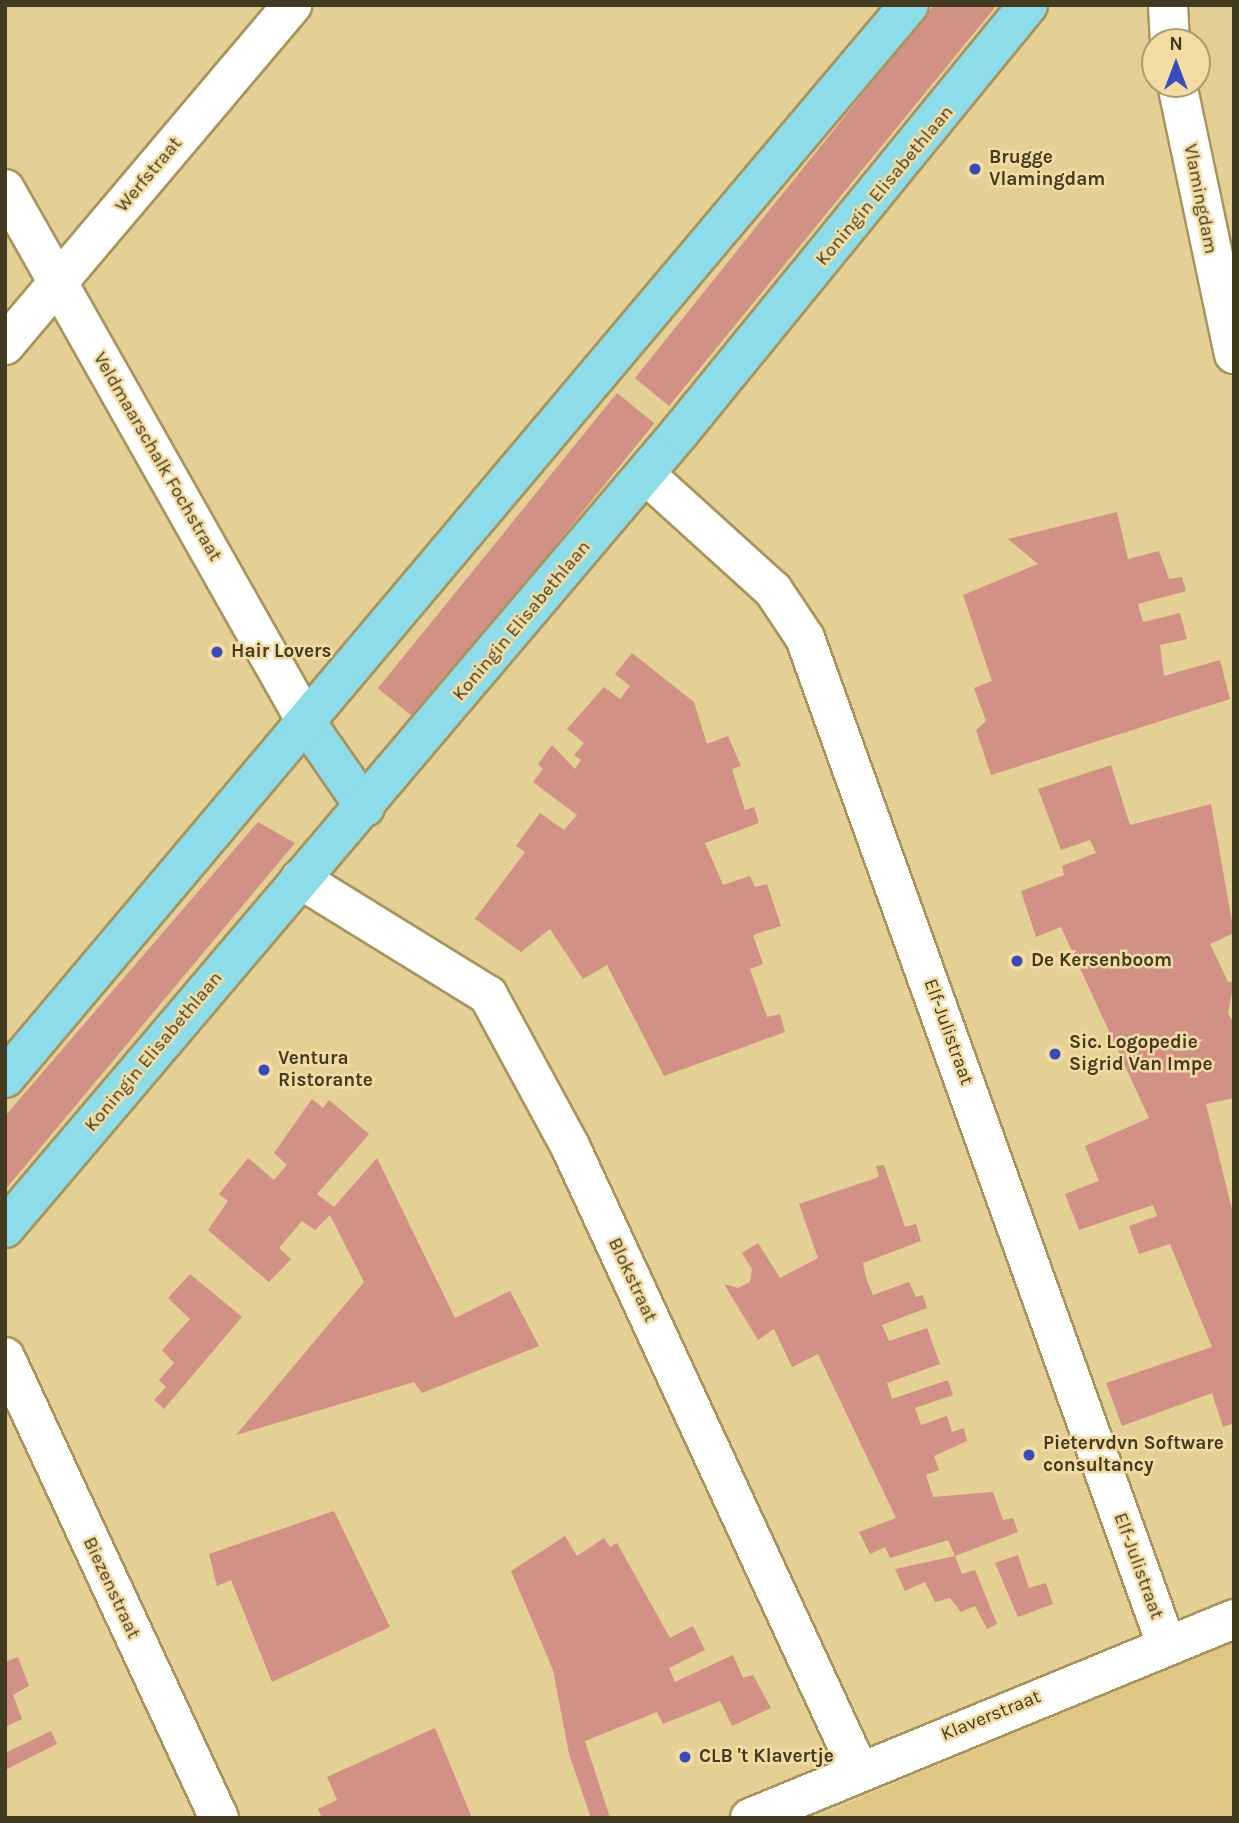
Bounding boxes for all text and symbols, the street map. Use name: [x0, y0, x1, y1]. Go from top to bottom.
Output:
north arrow: [1141, 28, 1211, 98]
text: N: [1169, 33, 1183, 55]
street label: Koningin Elisabethlaan: [811, 101, 959, 271]
street label: Werfstraat: [111, 133, 187, 217]
street label: Vlamingdam: [1178, 142, 1222, 256]
place label: Brugge Vlamingdam: [989, 147, 1105, 191]
marker: Brugge Vlamingdam: [967, 161, 983, 177]
street label: Veldmaarschalk Fochstraat: [88, 349, 226, 565]
street label: Koningin Elisabethlaan: [448, 536, 596, 706]
place label: Hair Lovers: [231, 641, 332, 663]
marker: Hair Lovers: [209, 644, 225, 660]
place label: De Kersenboom: [1031, 950, 1172, 972]
marker: De Kersenboom: [1009, 953, 1025, 969]
street label: Koningin Elisabethlaan: [80, 967, 228, 1137]
street label: Elf-Julistraat: [918, 976, 978, 1088]
place label: Sic. Logopedie Sigrid Van Impe: [1069, 1032, 1212, 1076]
marker: Sic. Logopedie Sigrid Van Impe: [1047, 1046, 1063, 1062]
place label: Ventura Ristorante: [278, 1048, 373, 1092]
marker: Ventura Ristorante: [256, 1062, 272, 1078]
street label: Blokstraat: [603, 1234, 661, 1326]
place label: Pietervdvn Software consultancy: [1043, 1433, 1224, 1477]
marker: Pietervdvn Software consultancy: [1021, 1447, 1037, 1463]
street label: Elf-Julistraat: [1108, 1510, 1168, 1622]
street label: Biezenstraat: [78, 1534, 144, 1642]
street label: Klaverstraat: [938, 1686, 1044, 1746]
place label: CLB 't Klavertje: [699, 1746, 834, 1768]
marker: CLB 't Klavertje: [677, 1749, 693, 1765]

